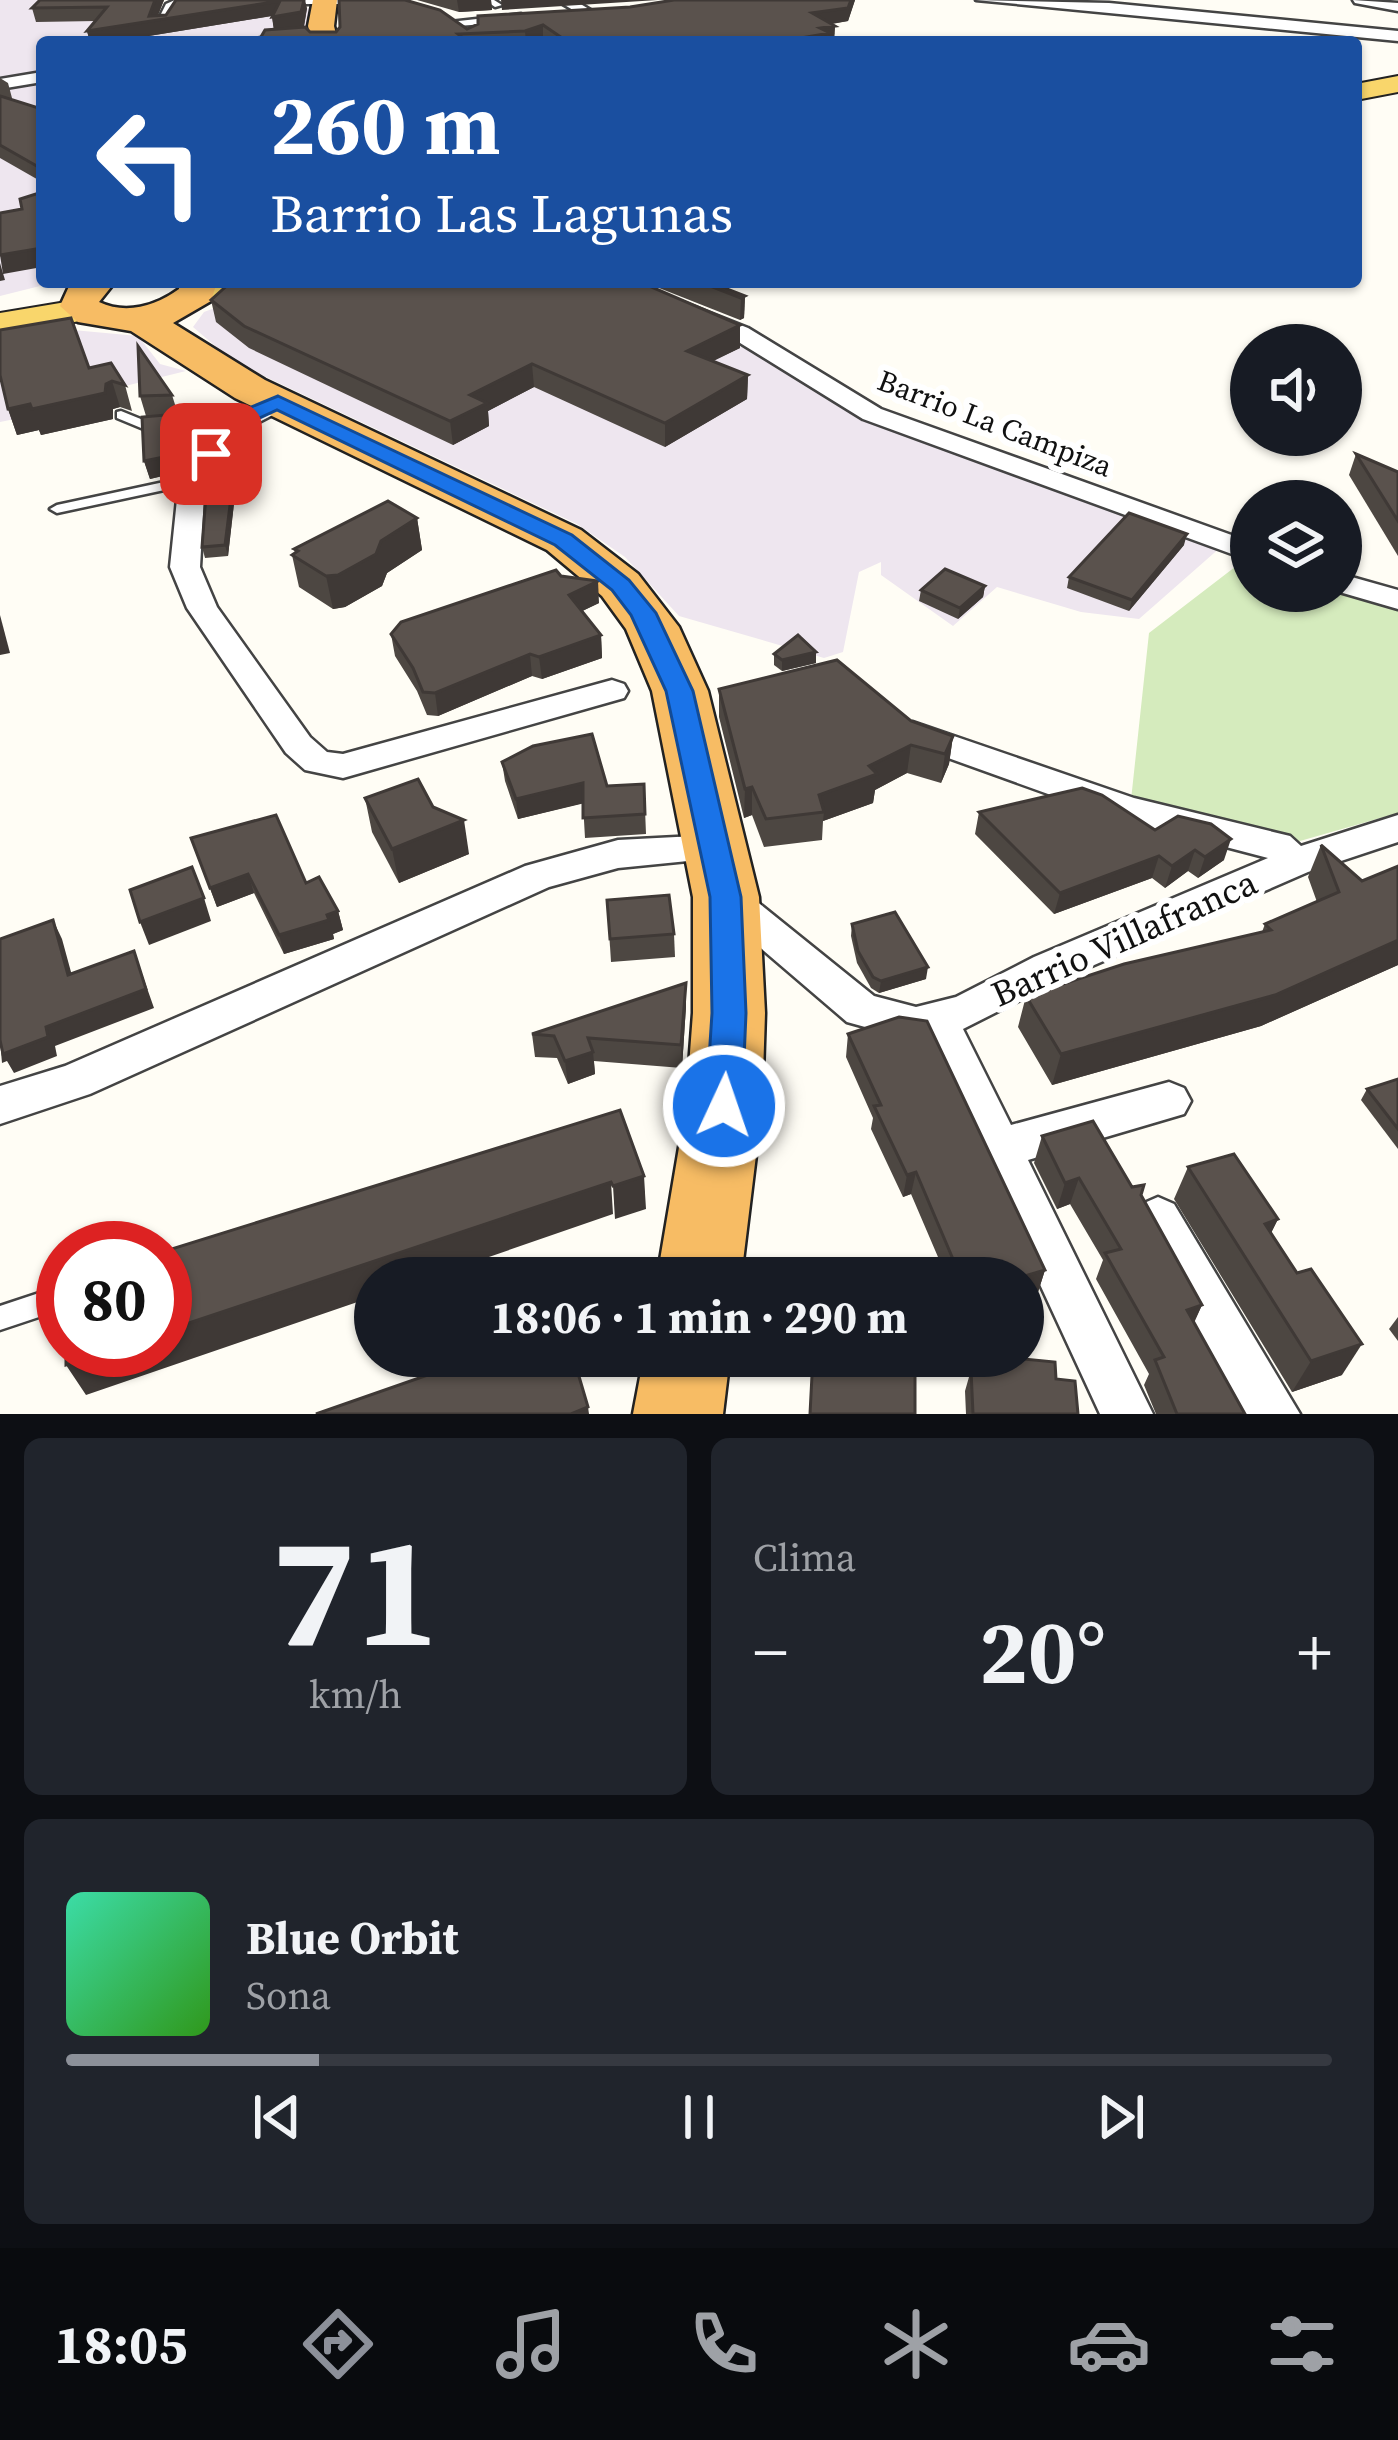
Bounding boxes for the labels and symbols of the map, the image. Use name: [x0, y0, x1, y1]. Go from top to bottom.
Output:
street label: Barrio La Campiza: [872, 359, 1119, 487]
pin: [160, 403, 262, 505]
street label: Barrio Villafranca: [983, 857, 1265, 1019]
position arrow: [661, 1043, 787, 1169]
speed limit sign: 80: [36, 1221, 192, 1377]

